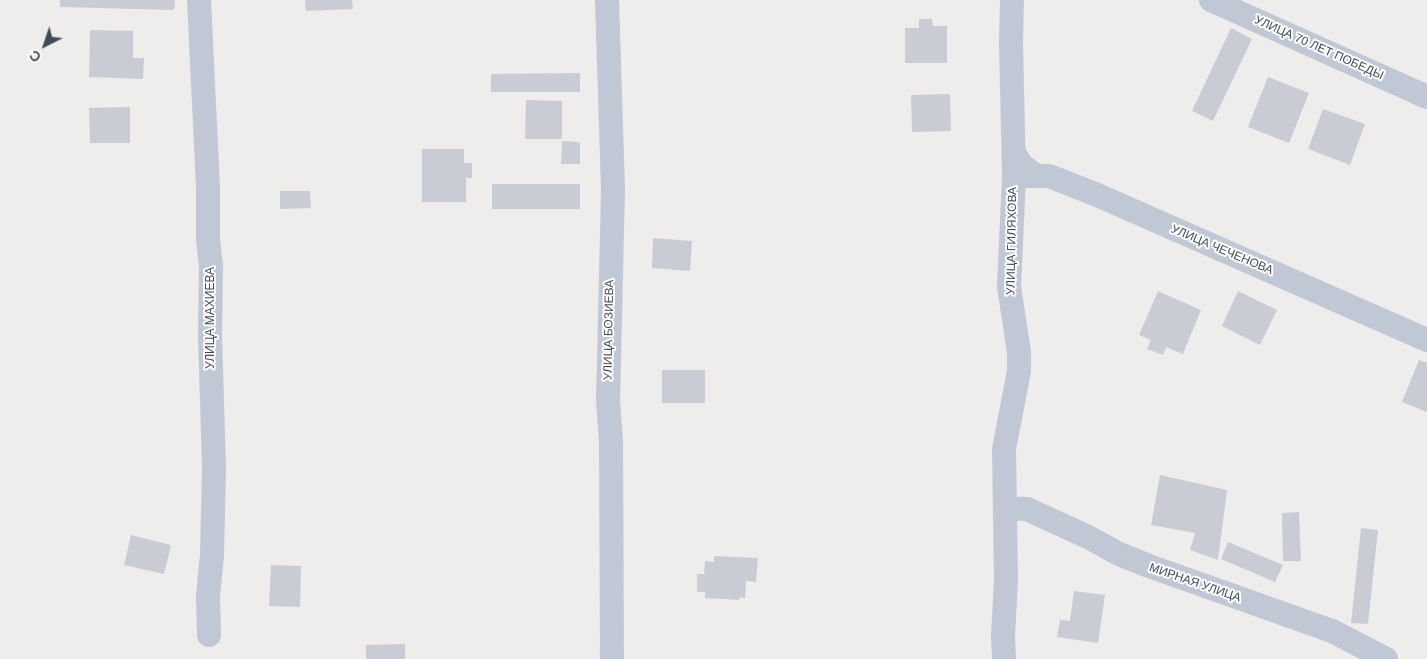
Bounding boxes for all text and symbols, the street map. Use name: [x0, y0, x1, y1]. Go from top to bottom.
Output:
street label: УЛИЦА 70 ЛЕТ ПОБЕДЫ: [1252, 13, 1386, 83]
north arrow: [20, 20, 70, 70]
text: С: [26, 47, 44, 66]
street label: УЛИЦА ГИЛЯХОВА: [1004, 187, 1020, 295]
street label: УЛИЦА ЧЕЧЕНОВА: [1169, 222, 1275, 278]
street label: УЛИЦА МАХИЕВА: [204, 267, 218, 369]
street label: УЛИЦА БОЗИЕВА: [601, 280, 617, 380]
street label: МИРНАЯ УЛИЦА: [1147, 561, 1243, 605]

